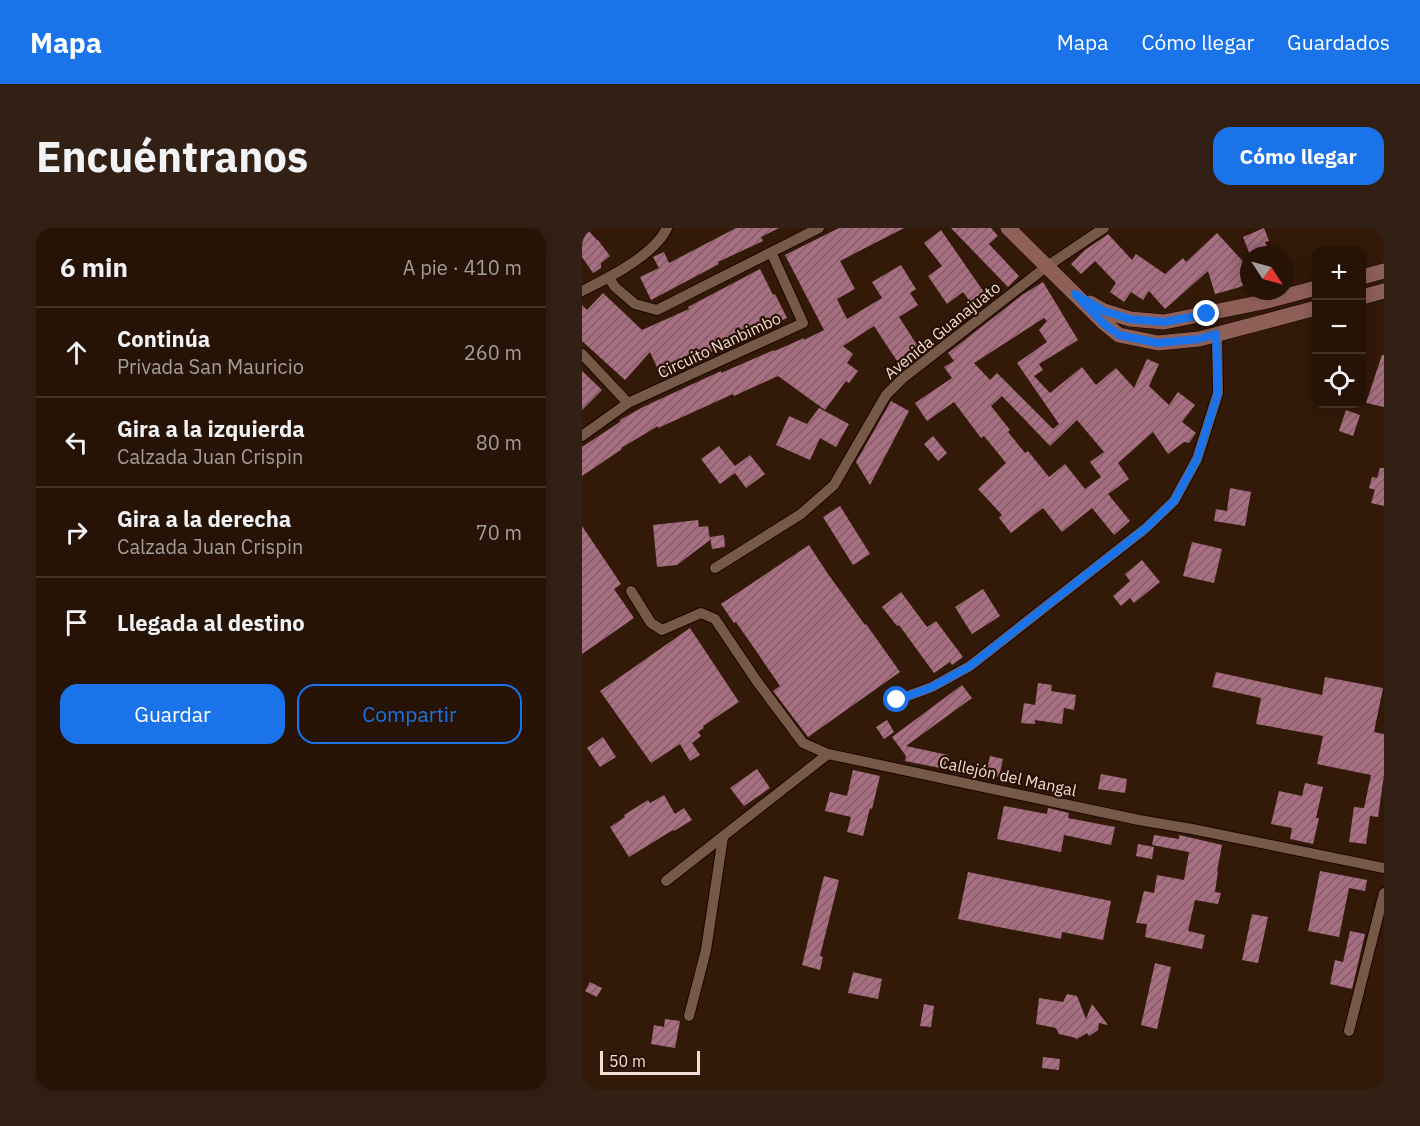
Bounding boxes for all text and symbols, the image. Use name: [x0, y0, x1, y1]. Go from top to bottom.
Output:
text: Mapa: [30, 24, 102, 61]
text: Mapa: [1057, 28, 1108, 56]
text: Cómo llegar: [1141, 28, 1254, 56]
text: Guardados: [1287, 28, 1390, 56]
button: Cómo llegar: [1213, 127, 1384, 185]
text: Encuéntranos: [36, 129, 308, 184]
north arrow: [1240, 246, 1294, 300]
map controls: [1312, 246, 1366, 408]
button: +: [1312, 246, 1366, 300]
text: 6 min: [60, 250, 128, 284]
text: A pie · 410 m: [403, 254, 522, 281]
street label: Avenida Guanajuato: [880, 277, 1004, 383]
route end: [1193, 300, 1219, 326]
button: −: [1312, 300, 1366, 354]
street label: Circuito Nanbimbo: [654, 308, 784, 382]
text: Continúa: [117, 324, 210, 353]
icon: ahead: [60, 336, 93, 369]
text: 260 m: [464, 339, 522, 366]
text: Privada San Mauricio: [117, 353, 304, 380]
button: locate: [1312, 354, 1366, 408]
text: Gira a la izquierda: [117, 414, 305, 443]
icon: left: [60, 426, 93, 459]
text: 80 m: [476, 429, 522, 456]
text: Calzada Juan Crispin: [117, 443, 303, 470]
text: Gira a la derecha: [117, 504, 291, 533]
icon: right: [60, 516, 93, 549]
text: 70 m: [476, 519, 522, 546]
text: Calzada Juan Crispin: [117, 533, 303, 560]
icon: arrive: [60, 606, 93, 639]
text: Llegada al destino: [117, 608, 305, 637]
button: Guardar: [60, 684, 285, 744]
button: Compartir: [297, 684, 522, 744]
route start: [883, 686, 909, 712]
street label: Callejón del Mangal: [938, 752, 1078, 800]
scale bar: [600, 1048, 700, 1076]
text: 50 m: [609, 1051, 646, 1071]

